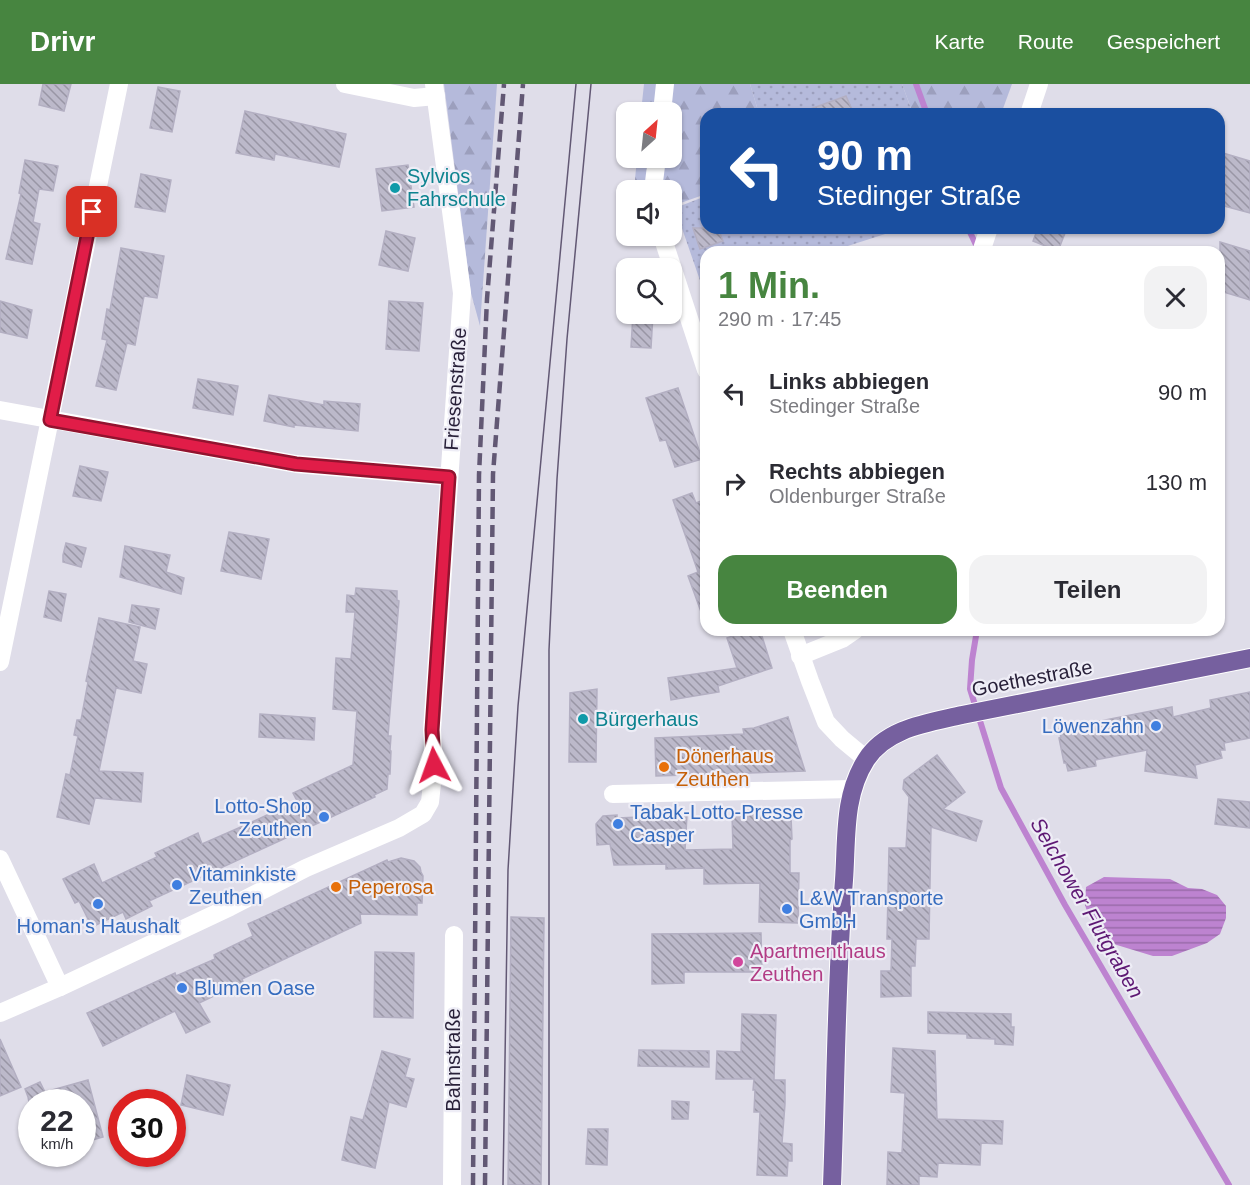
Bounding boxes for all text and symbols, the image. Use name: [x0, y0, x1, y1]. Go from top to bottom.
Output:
text: Drivr: [30, 26, 95, 57]
text: Karte: [935, 30, 985, 53]
text: Route: [1018, 30, 1074, 53]
text: Gespeichert: [1107, 30, 1220, 53]
north arrow: [616, 102, 682, 168]
map controls: [616, 102, 682, 324]
icon: left: [718, 132, 796, 210]
text: 90 m: [817, 132, 913, 179]
place label: Sylvios Fahrschule: [407, 165, 506, 210]
button: sound: [616, 180, 682, 246]
marker: Sylvios Fahrschule: [388, 181, 402, 195]
text: Stedinger Straße: [817, 181, 1021, 211]
pin: [66, 186, 117, 237]
icon: arrive: [75, 195, 108, 228]
button: search: [616, 258, 682, 324]
text: 1 Min.: [718, 265, 820, 306]
button: close: [1144, 266, 1207, 329]
text: 290 m · 17:45: [718, 308, 841, 330]
street label: Friesenstraße: [440, 327, 470, 451]
text: Links abbiegen: [769, 369, 929, 394]
icon: left: [718, 377, 751, 410]
text: 90 m: [1158, 380, 1207, 405]
text: Stedinger Straße: [769, 395, 920, 417]
text: Rechts abbiegen: [769, 459, 945, 484]
icon: right: [718, 467, 751, 500]
text: 130 m: [1146, 470, 1207, 495]
text: Oldenburger Straße: [769, 485, 946, 507]
button: Beenden: [718, 555, 957, 624]
button: Teilen: [969, 555, 1207, 624]
street label: Goethestraße: [970, 656, 1094, 700]
place label: Bürgerhaus: [595, 708, 698, 730]
marker: Bürgerhaus: [576, 712, 590, 726]
place label: Löwenzahn: [1042, 715, 1144, 737]
marker: Löwenzahn: [1149, 719, 1163, 733]
position arrow: [402, 733, 466, 797]
place label: Dönerhaus Zeuthen: [676, 745, 774, 790]
marker: Dönerhaus Zeuthen: [657, 760, 671, 774]
place label: Lotto-Shop Zeuthen: [214, 795, 312, 840]
place label: Tabak-Lotto-Presse Casper: [630, 801, 803, 846]
marker: Lotto-Shop Zeuthen: [317, 810, 331, 824]
water label: Selchower Flutgraben: [1026, 814, 1148, 1002]
marker: Tabak-Lotto-Presse Casper: [611, 817, 625, 831]
place label: Vitaminkiste Zeuthen: [189, 863, 296, 908]
place label: Peperosa: [348, 876, 434, 898]
marker: Vitaminkiste Zeuthen: [170, 878, 184, 892]
marker: Peperosa: [329, 880, 343, 894]
place label: L&W Transporte GmbH: [799, 887, 944, 932]
marker: Homan's Haushalt: [91, 897, 105, 911]
marker: L&W Transporte GmbH: [780, 902, 794, 916]
place label: Homan's Haushalt: [17, 915, 180, 937]
place label: Apartmenthaus Zeuthen: [750, 940, 886, 985]
marker: Apartmenthaus Zeuthen: [731, 955, 745, 969]
place label: Blumen Oase: [194, 977, 315, 999]
marker: Blumen Oase: [175, 981, 189, 995]
street label: Bahnstraße: [442, 1008, 464, 1112]
speed limit sign: 30: [108, 1089, 186, 1167]
text: 22: [40, 1104, 74, 1137]
text: km/h: [41, 1135, 73, 1152]

